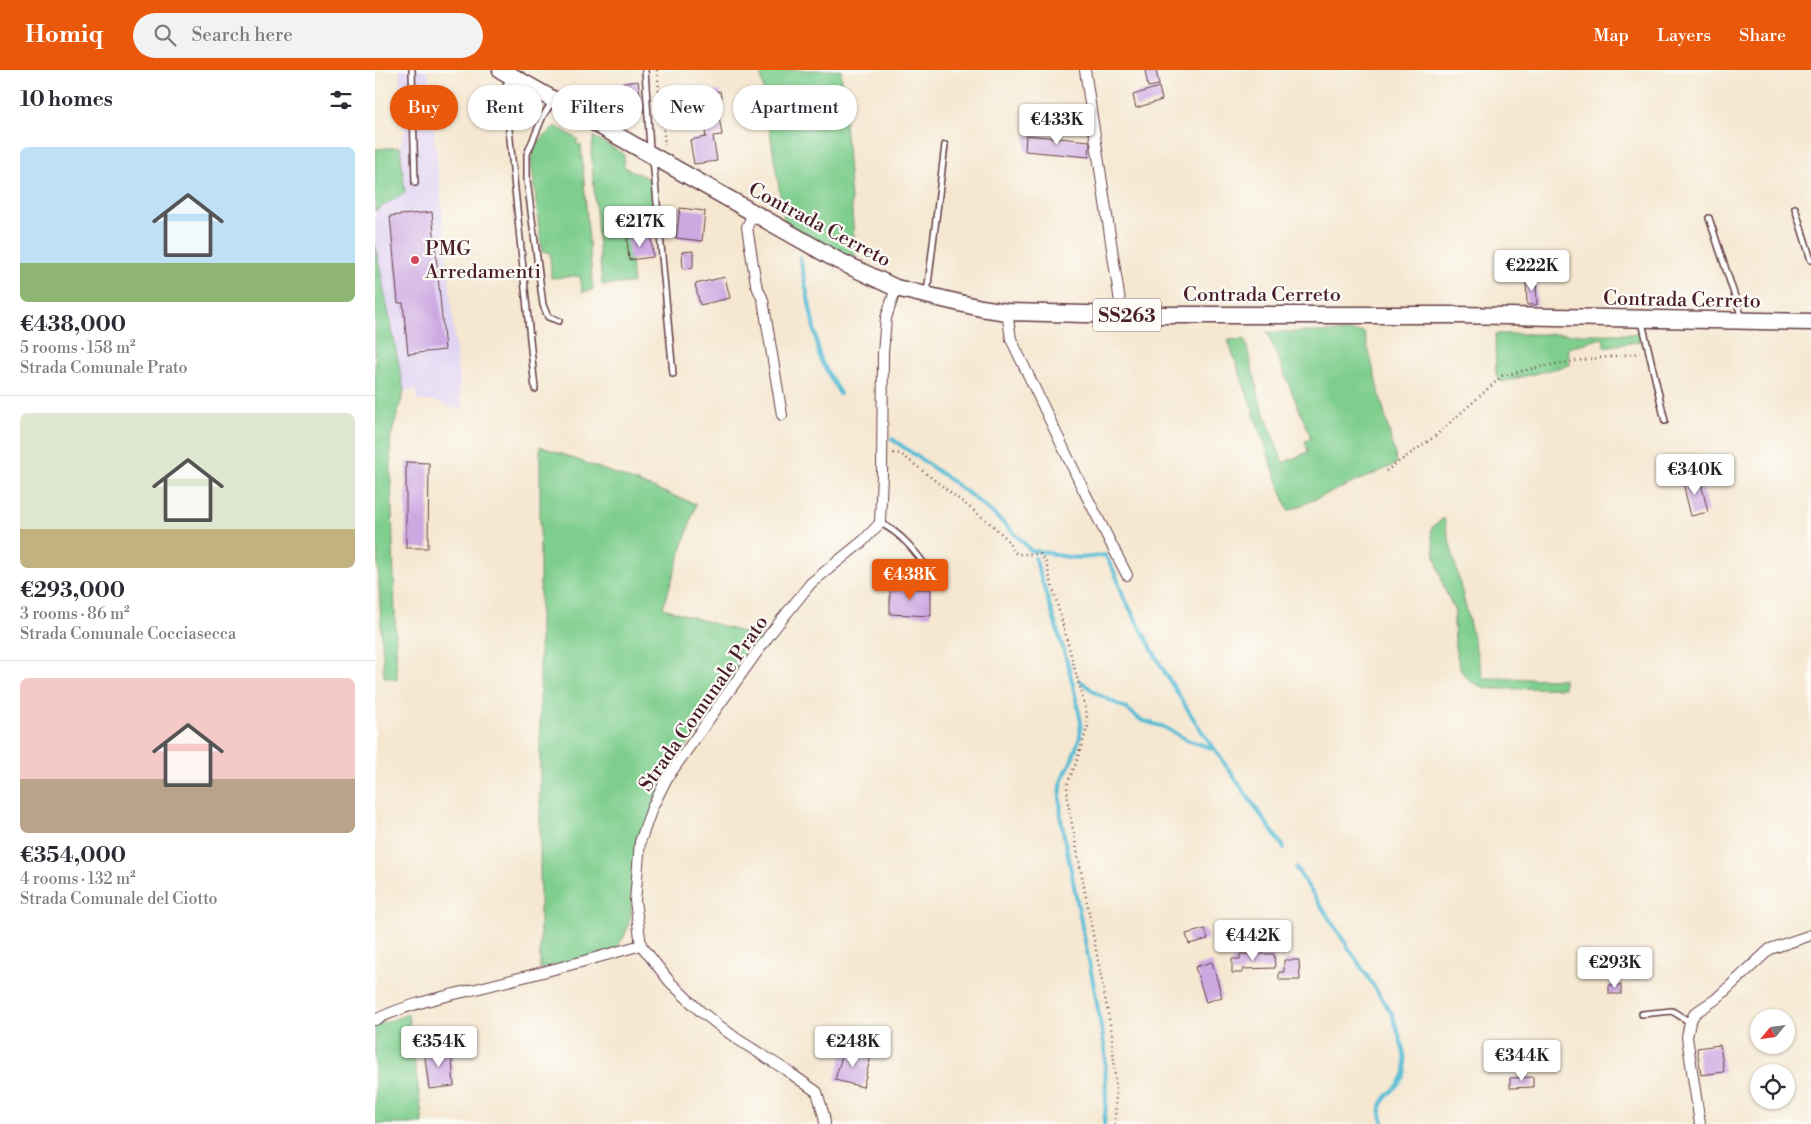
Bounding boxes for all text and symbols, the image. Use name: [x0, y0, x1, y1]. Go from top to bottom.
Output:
search box: [133, 13, 483, 58]
text: Homiq: [25, 20, 103, 50]
icon: search: [151, 21, 179, 49]
text: Search here: [191, 23, 293, 47]
text: Map: [1594, 24, 1629, 47]
text: Layers: [1657, 24, 1711, 47]
text: Share: [1739, 24, 1786, 47]
chip: Buy: [390, 85, 458, 130]
chip: Rent: [468, 85, 542, 130]
chip: Filters: [552, 85, 642, 130]
chip: New: [652, 85, 723, 130]
chip: Apartment: [733, 85, 857, 130]
icon: filters: [327, 86, 355, 114]
text: 10 homes: [20, 87, 113, 113]
pin: €433K: [1022, 104, 1092, 146]
text: €433K: [1030, 110, 1084, 130]
street label: Contrada Cerreto: [744, 177, 895, 273]
icon: home: [143, 180, 233, 270]
pin: €217K: [605, 206, 675, 248]
text: €217K: [615, 212, 665, 232]
place label: PMG Arredamenti: [424, 237, 541, 285]
pin: €222K: [1497, 250, 1567, 292]
marker: PMG Arredamenti: [409, 254, 421, 266]
text: €222K: [1505, 256, 1559, 276]
street label: Contrada Cerreto: [1183, 283, 1341, 308]
street label: Contrada Cerreto: [1603, 287, 1761, 314]
road number: SS263: [1093, 298, 1161, 332]
text: €438,000: [20, 312, 126, 338]
text: 5 rooms · 158 m²: [20, 338, 136, 358]
text: Strada Comunale Prato: [20, 358, 188, 378]
icon: home: [143, 445, 233, 535]
pin: €340K: [1660, 454, 1730, 496]
text: €340K: [1667, 460, 1723, 480]
pin: €438K: [875, 558, 945, 601]
text: €438K: [883, 565, 937, 585]
text: €293,000: [20, 578, 125, 604]
text: 3 rooms · 86 m²: [20, 604, 130, 624]
street label: Strada Comunale Prato: [634, 611, 775, 797]
text: Strada Comunale Cocciasecca: [20, 624, 236, 644]
icon: home: [143, 710, 233, 800]
text: €354,000: [20, 843, 126, 869]
text: 4 rooms · 132 m²: [20, 869, 136, 889]
text: Strada Comunale del Ciotto: [20, 889, 218, 909]
pin: €442K: [1218, 920, 1288, 962]
text: €442K: [1225, 926, 1281, 946]
pin: €293K: [1580, 946, 1650, 989]
text: €293K: [1588, 953, 1642, 973]
north arrow: [1750, 1009, 1795, 1054]
map controls: [1750, 1009, 1795, 1109]
pin: €354K: [404, 1026, 474, 1068]
pin: €248K: [818, 1026, 888, 1068]
text: €354K: [412, 1032, 466, 1052]
text: €248K: [826, 1032, 880, 1052]
pin: €344K: [1487, 1040, 1557, 1082]
text: €344K: [1495, 1046, 1549, 1066]
button: locate: [1750, 1064, 1795, 1109]

